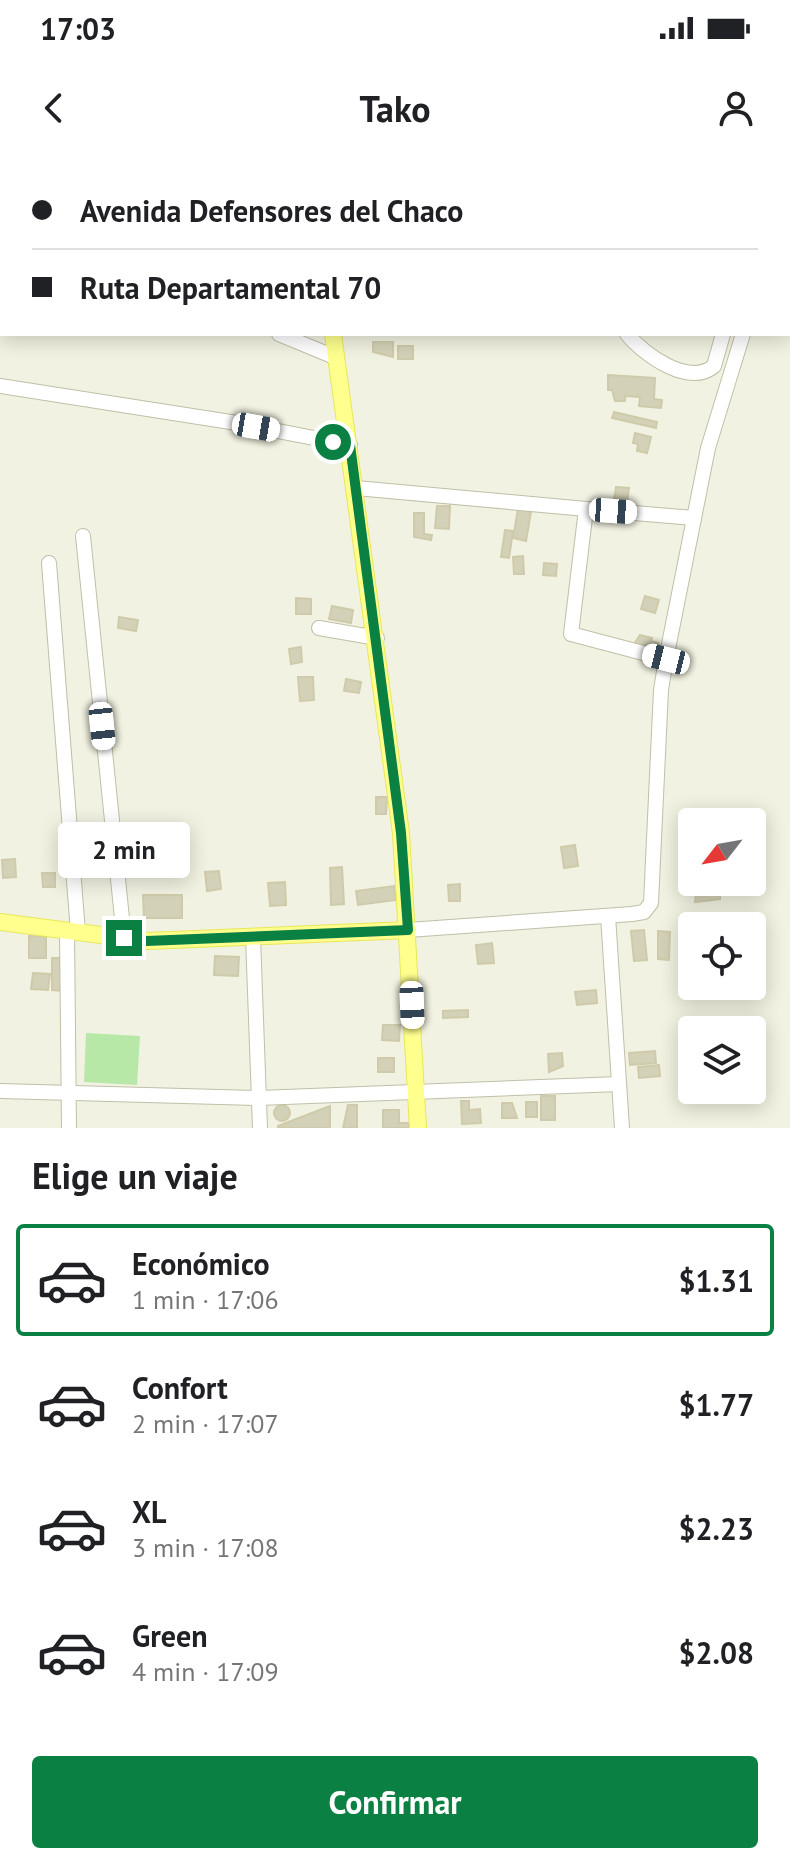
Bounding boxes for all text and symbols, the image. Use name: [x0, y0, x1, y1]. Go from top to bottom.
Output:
text: 17:03: [40, 9, 116, 48]
text: Tako: [359, 85, 431, 132]
icon: back: [32, 86, 76, 130]
icon: person: [714, 86, 758, 130]
text: Avenida Defensores del Chaco: [80, 191, 463, 230]
text: Ruta Departamental 70: [80, 268, 381, 307]
car: [230, 411, 282, 443]
route start: [315, 424, 351, 460]
car: [588, 497, 638, 525]
car: [640, 642, 692, 676]
car: [88, 701, 116, 751]
north arrow: [678, 808, 766, 896]
map controls: [678, 808, 766, 1104]
callout: 2 min: [58, 822, 190, 878]
text: 2 min: [92, 833, 156, 866]
button: locate: [678, 912, 766, 1000]
route end: [106, 920, 142, 956]
car: [399, 981, 425, 1029]
button: layers: [678, 1016, 766, 1104]
text: Elige un viaje: [32, 1152, 238, 1199]
icon: car: [36, 1244, 108, 1316]
text: Económico: [132, 1244, 270, 1283]
text: $1.31: [679, 1261, 754, 1300]
text: 1 min · 17:06: [132, 1283, 279, 1316]
icon: car: [36, 1368, 108, 1440]
text: Confort: [132, 1368, 228, 1407]
text: $1.77: [679, 1385, 754, 1424]
text: 2 min · 17:07: [132, 1407, 279, 1440]
icon: car: [36, 1492, 108, 1564]
text: XL: [132, 1492, 166, 1531]
text: $2.23: [679, 1509, 754, 1548]
text: 3 min · 17:08: [132, 1531, 279, 1564]
icon: car: [36, 1616, 108, 1688]
text: Green: [132, 1616, 207, 1655]
text: $2.08: [679, 1633, 754, 1672]
text: 4 min · 17:09: [132, 1655, 279, 1688]
button: Confirmar: [32, 1756, 758, 1848]

